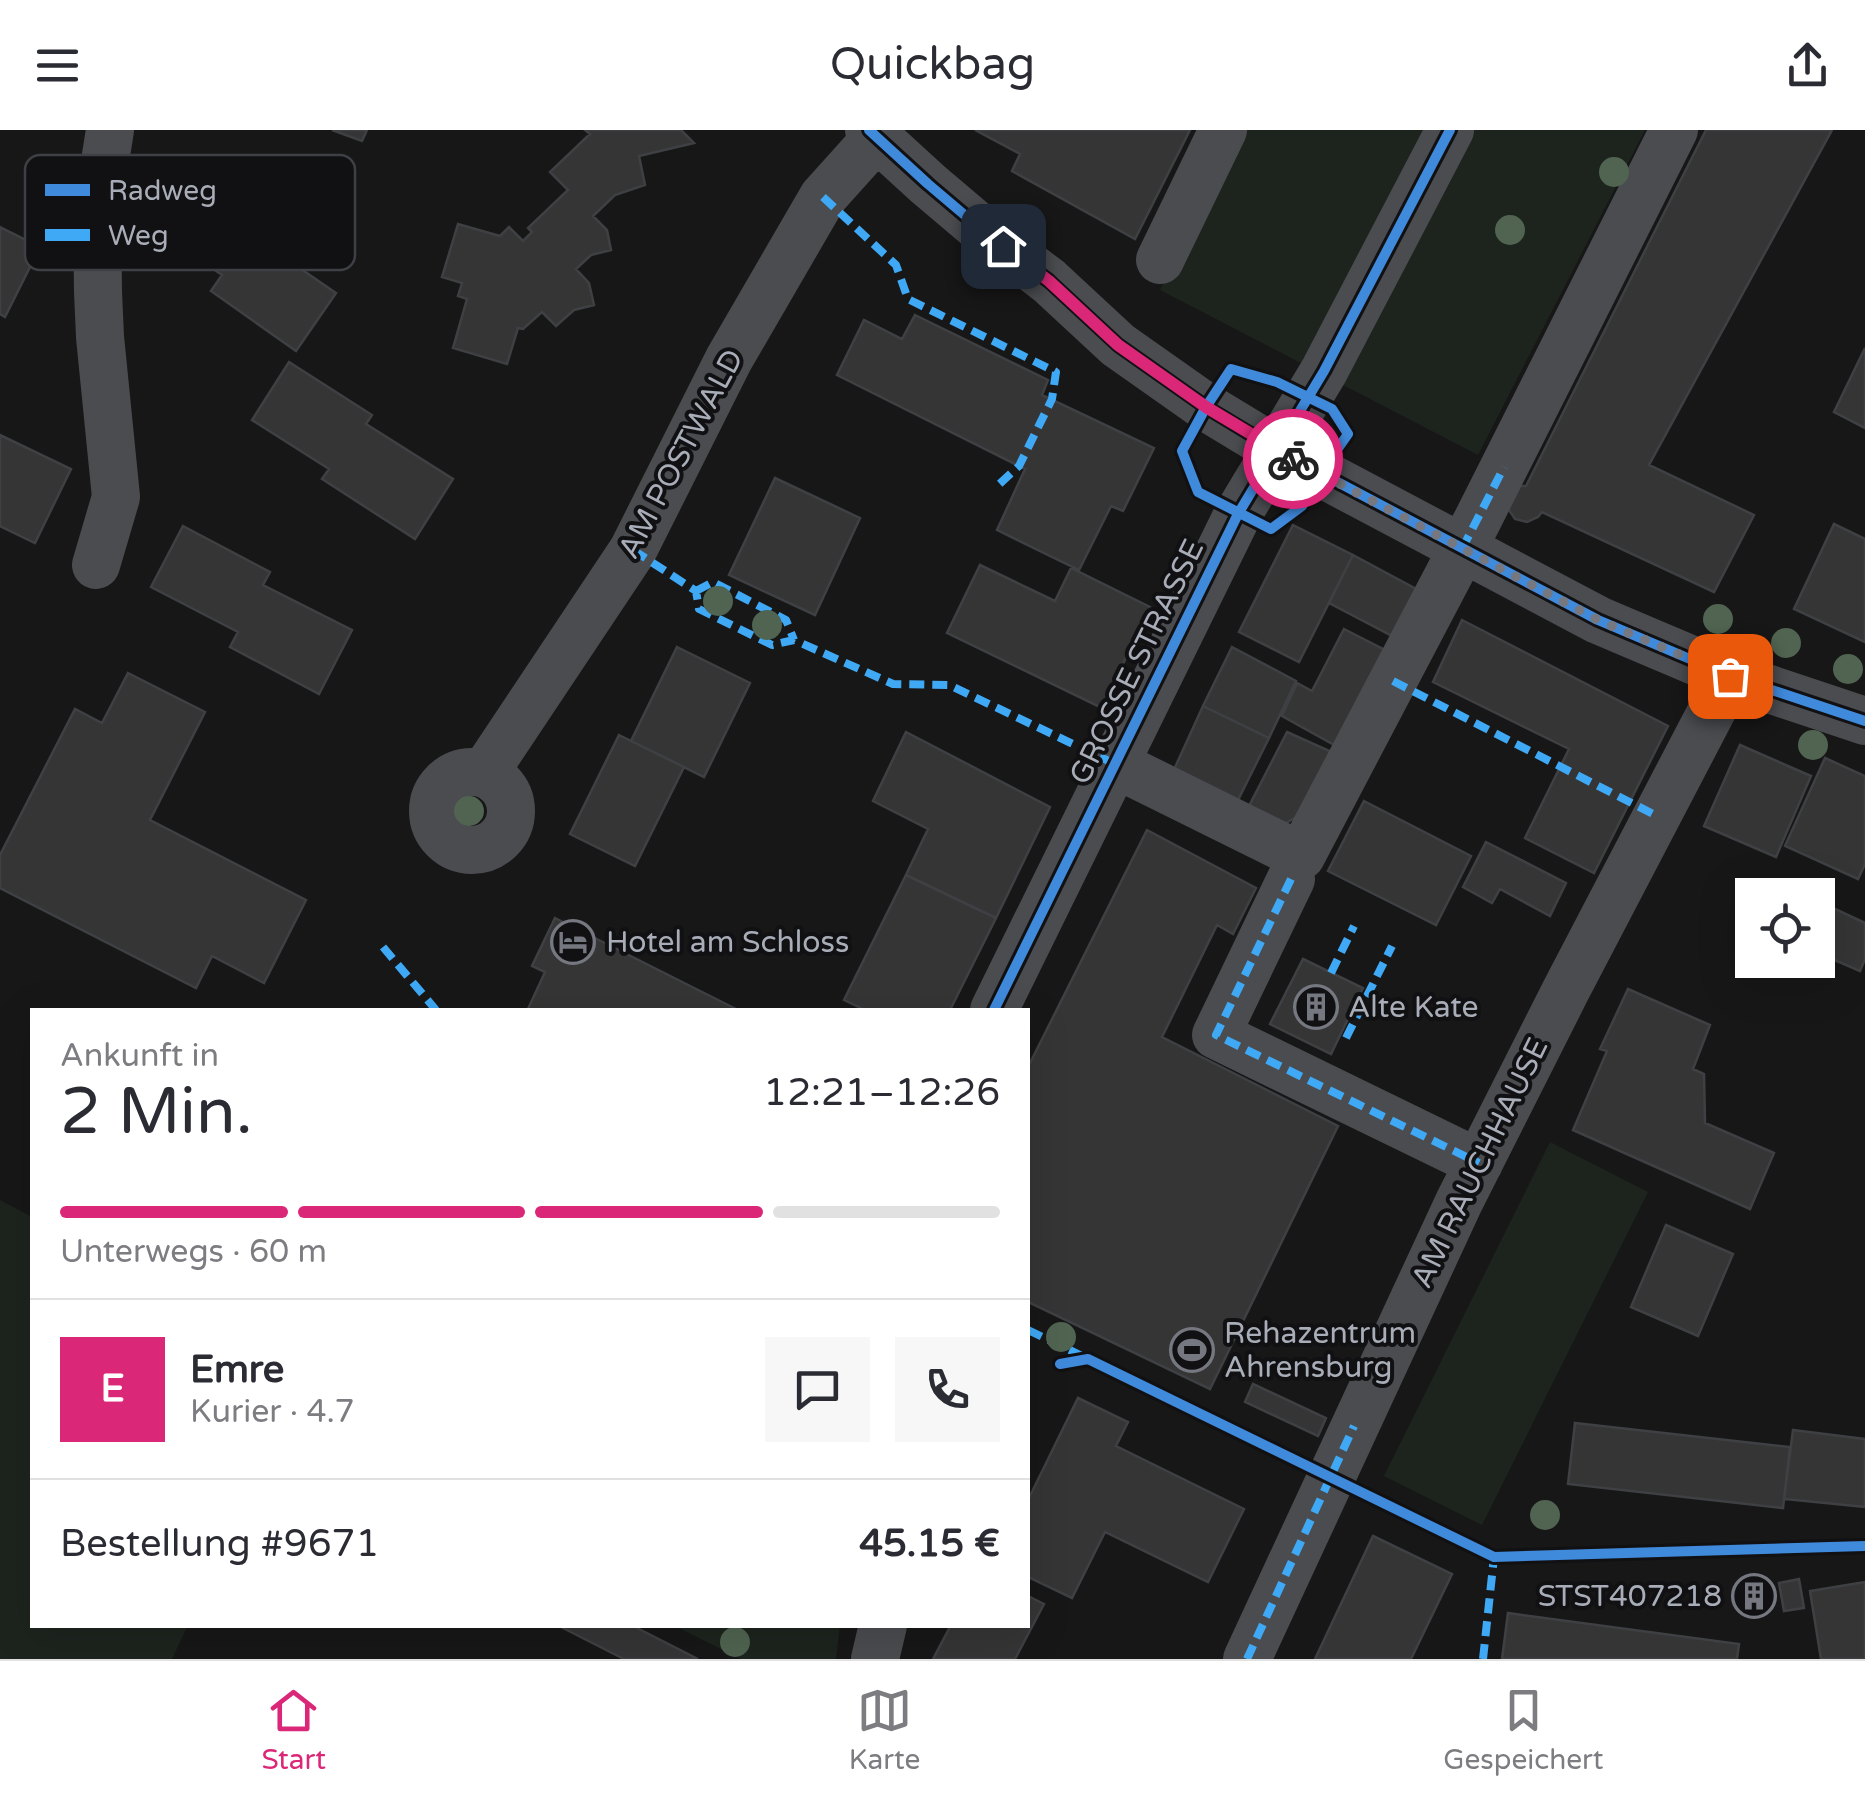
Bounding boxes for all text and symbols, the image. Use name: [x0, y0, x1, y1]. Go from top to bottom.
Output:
icon: menu: [30, 38, 85, 93]
text: Quickbag: [830, 38, 1035, 92]
icon: share: [1780, 38, 1835, 93]
legend: [25, 155, 355, 270]
text: Radweg: [108, 174, 217, 208]
pin: [961, 204, 1046, 289]
text: Weg: [108, 219, 169, 253]
icon: home: [976, 219, 1031, 274]
street label: AM POSTWALD: [610, 343, 752, 565]
courier: [1243, 409, 1343, 509]
icon: bike: [1266, 432, 1321, 487]
street label: GROSSE STRASSE: [1062, 534, 1212, 790]
pin: [1688, 634, 1773, 719]
icon: bag: [1703, 649, 1758, 704]
map controls: [1735, 878, 1835, 978]
button: locate: [1735, 878, 1835, 978]
hotel icon: Hotel am Schloss: [550, 919, 596, 965]
place label: Hotel am Schloss: [606, 924, 849, 961]
building icon: Alte Kate: [1293, 984, 1339, 1030]
place label: Alte Kate: [1348, 989, 1479, 1026]
street label: AM RAUCHHAUSE: [1403, 1032, 1557, 1294]
text: Ankunft in: [60, 1037, 219, 1075]
text: 12:21–12:26: [763, 1070, 1000, 1116]
text: 2 Min.: [60, 1073, 253, 1152]
text: Unterwegs · 60 m: [60, 1233, 327, 1271]
place label: Rehazentrum Ahrensburg: [1224, 1315, 1416, 1386]
sports icon: Rehazentrum Ahrensburg: [1169, 1327, 1215, 1373]
button: chat: [765, 1337, 870, 1442]
button: phone: [895, 1337, 1000, 1442]
text: Emre: [190, 1347, 284, 1393]
text: E: [100, 1366, 125, 1412]
text: Kurier · 4.7: [190, 1393, 355, 1431]
text: Bestellung #9671: [60, 1521, 379, 1567]
text: 45.15 €: [859, 1521, 1000, 1567]
building icon: STST407218: [1731, 1573, 1777, 1619]
place label: STST407218: [1538, 1578, 1722, 1615]
tab: Start: [261, 1683, 326, 1777]
tab: Karte: [849, 1683, 920, 1777]
tab: Gespeichert: [1443, 1683, 1604, 1777]

